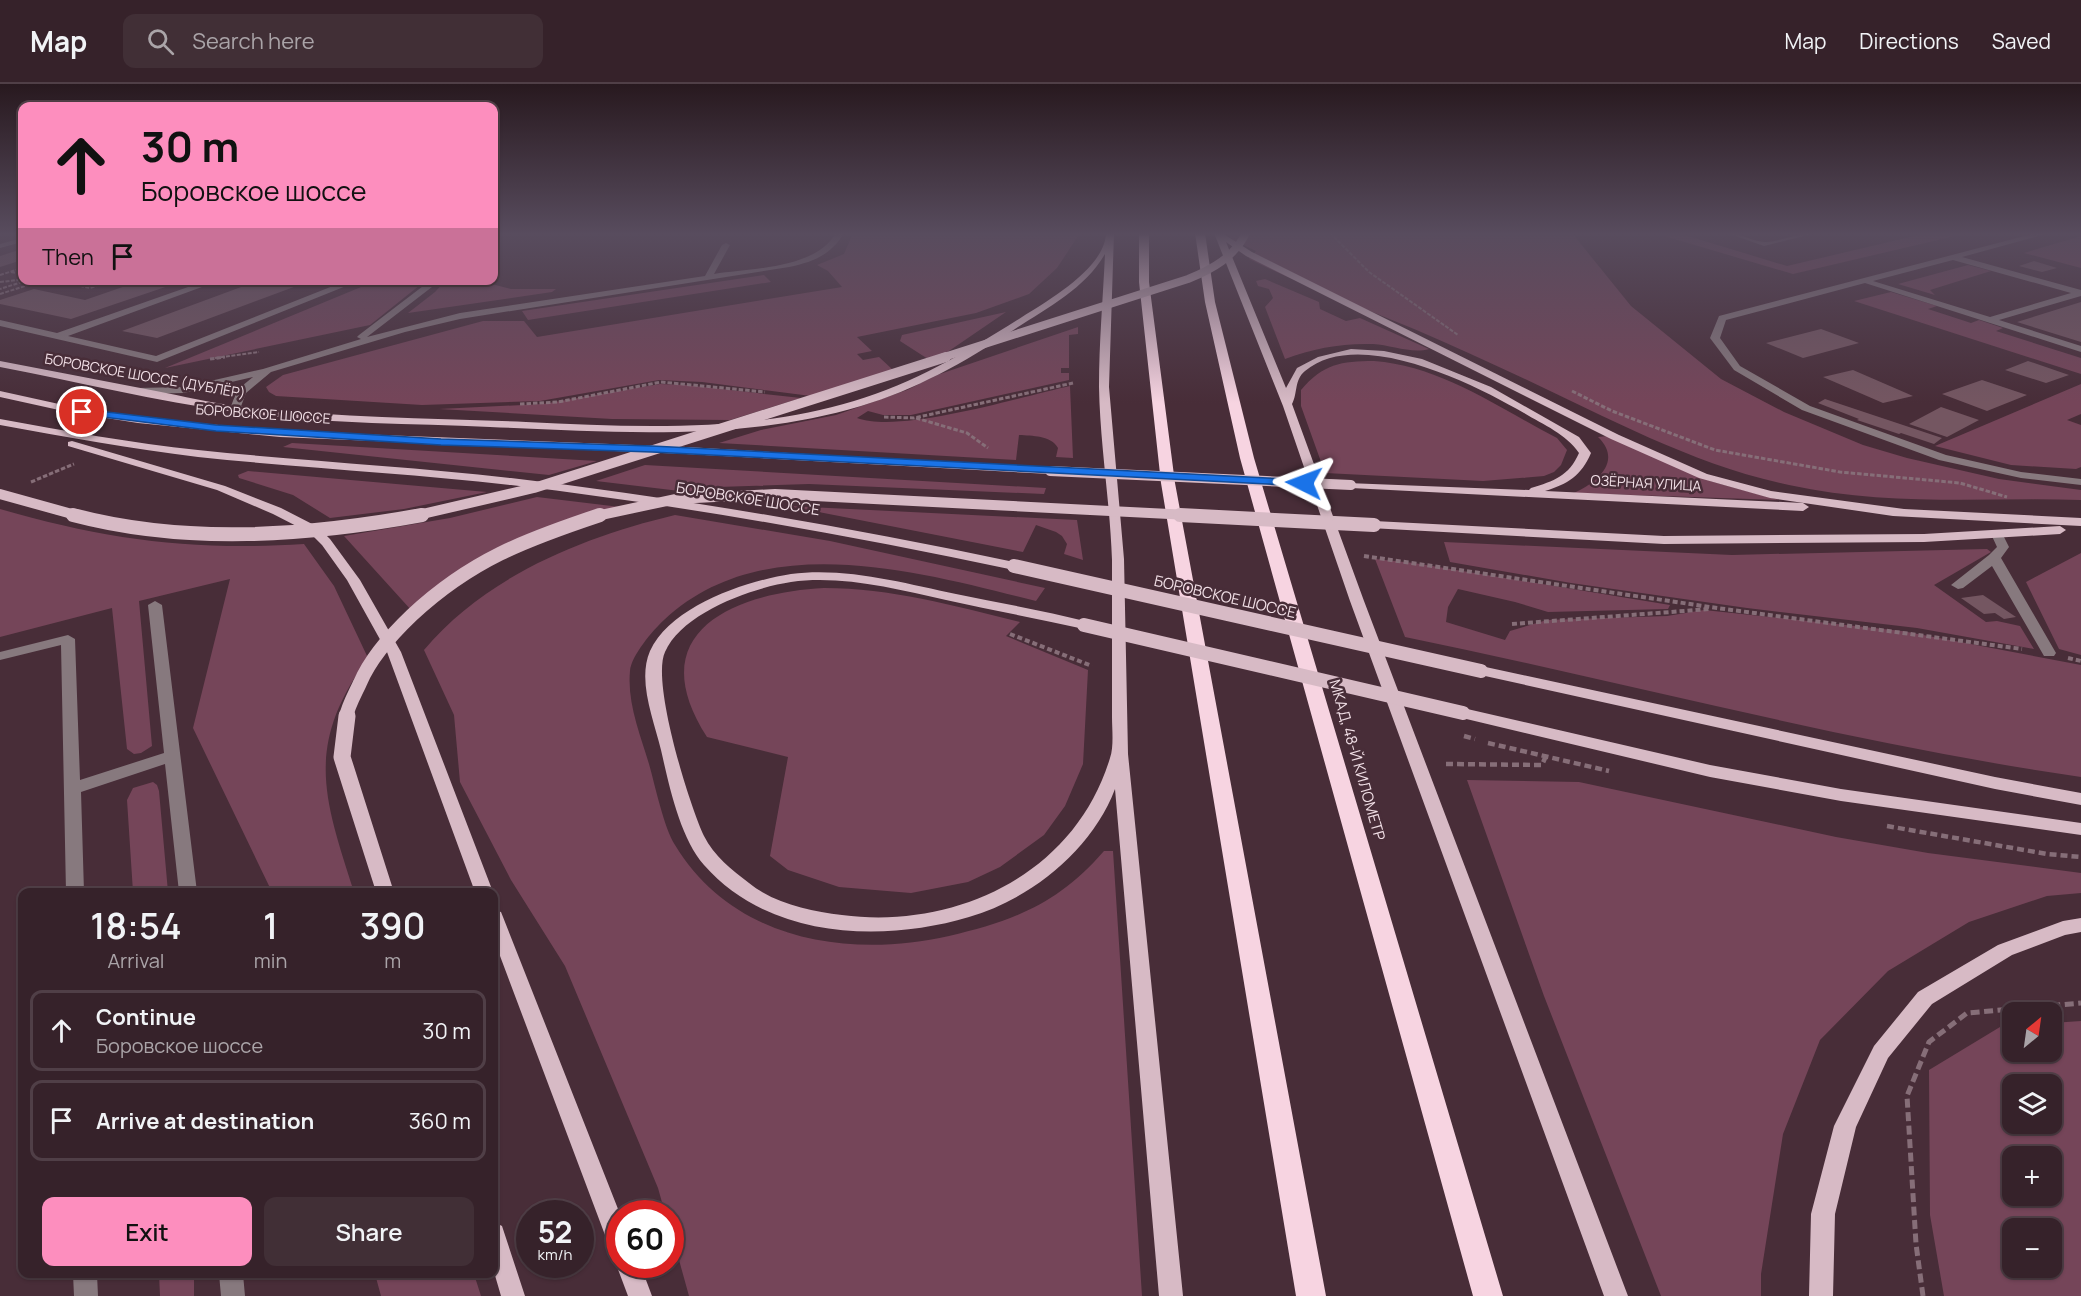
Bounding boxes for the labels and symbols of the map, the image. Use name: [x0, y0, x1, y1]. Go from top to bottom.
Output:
street label: БОРОВСКОЕ ШОССЕ (ДУБЛЁР): [43, 348, 247, 403]
pin: [56, 386, 107, 437]
street label: БОРОВСКОЕ ШОССЕ: [195, 399, 331, 428]
position arrow: [1272, 451, 1336, 515]
street label: ОЗЁРНАЯ УЛИЦА: [1590, 470, 1702, 495]
street label: БОРОВСКОЕ ШОССЕ: [675, 477, 821, 520]
street label: БОРОВСКОЕ ШОССЕ: [1152, 570, 1298, 623]
street label: МКАД, 48-Й КИЛОМЕТР: [1324, 677, 1391, 843]
north arrow: [2002, 1002, 2062, 1062]
speed limit sign: 60: [606, 1200, 684, 1278]

